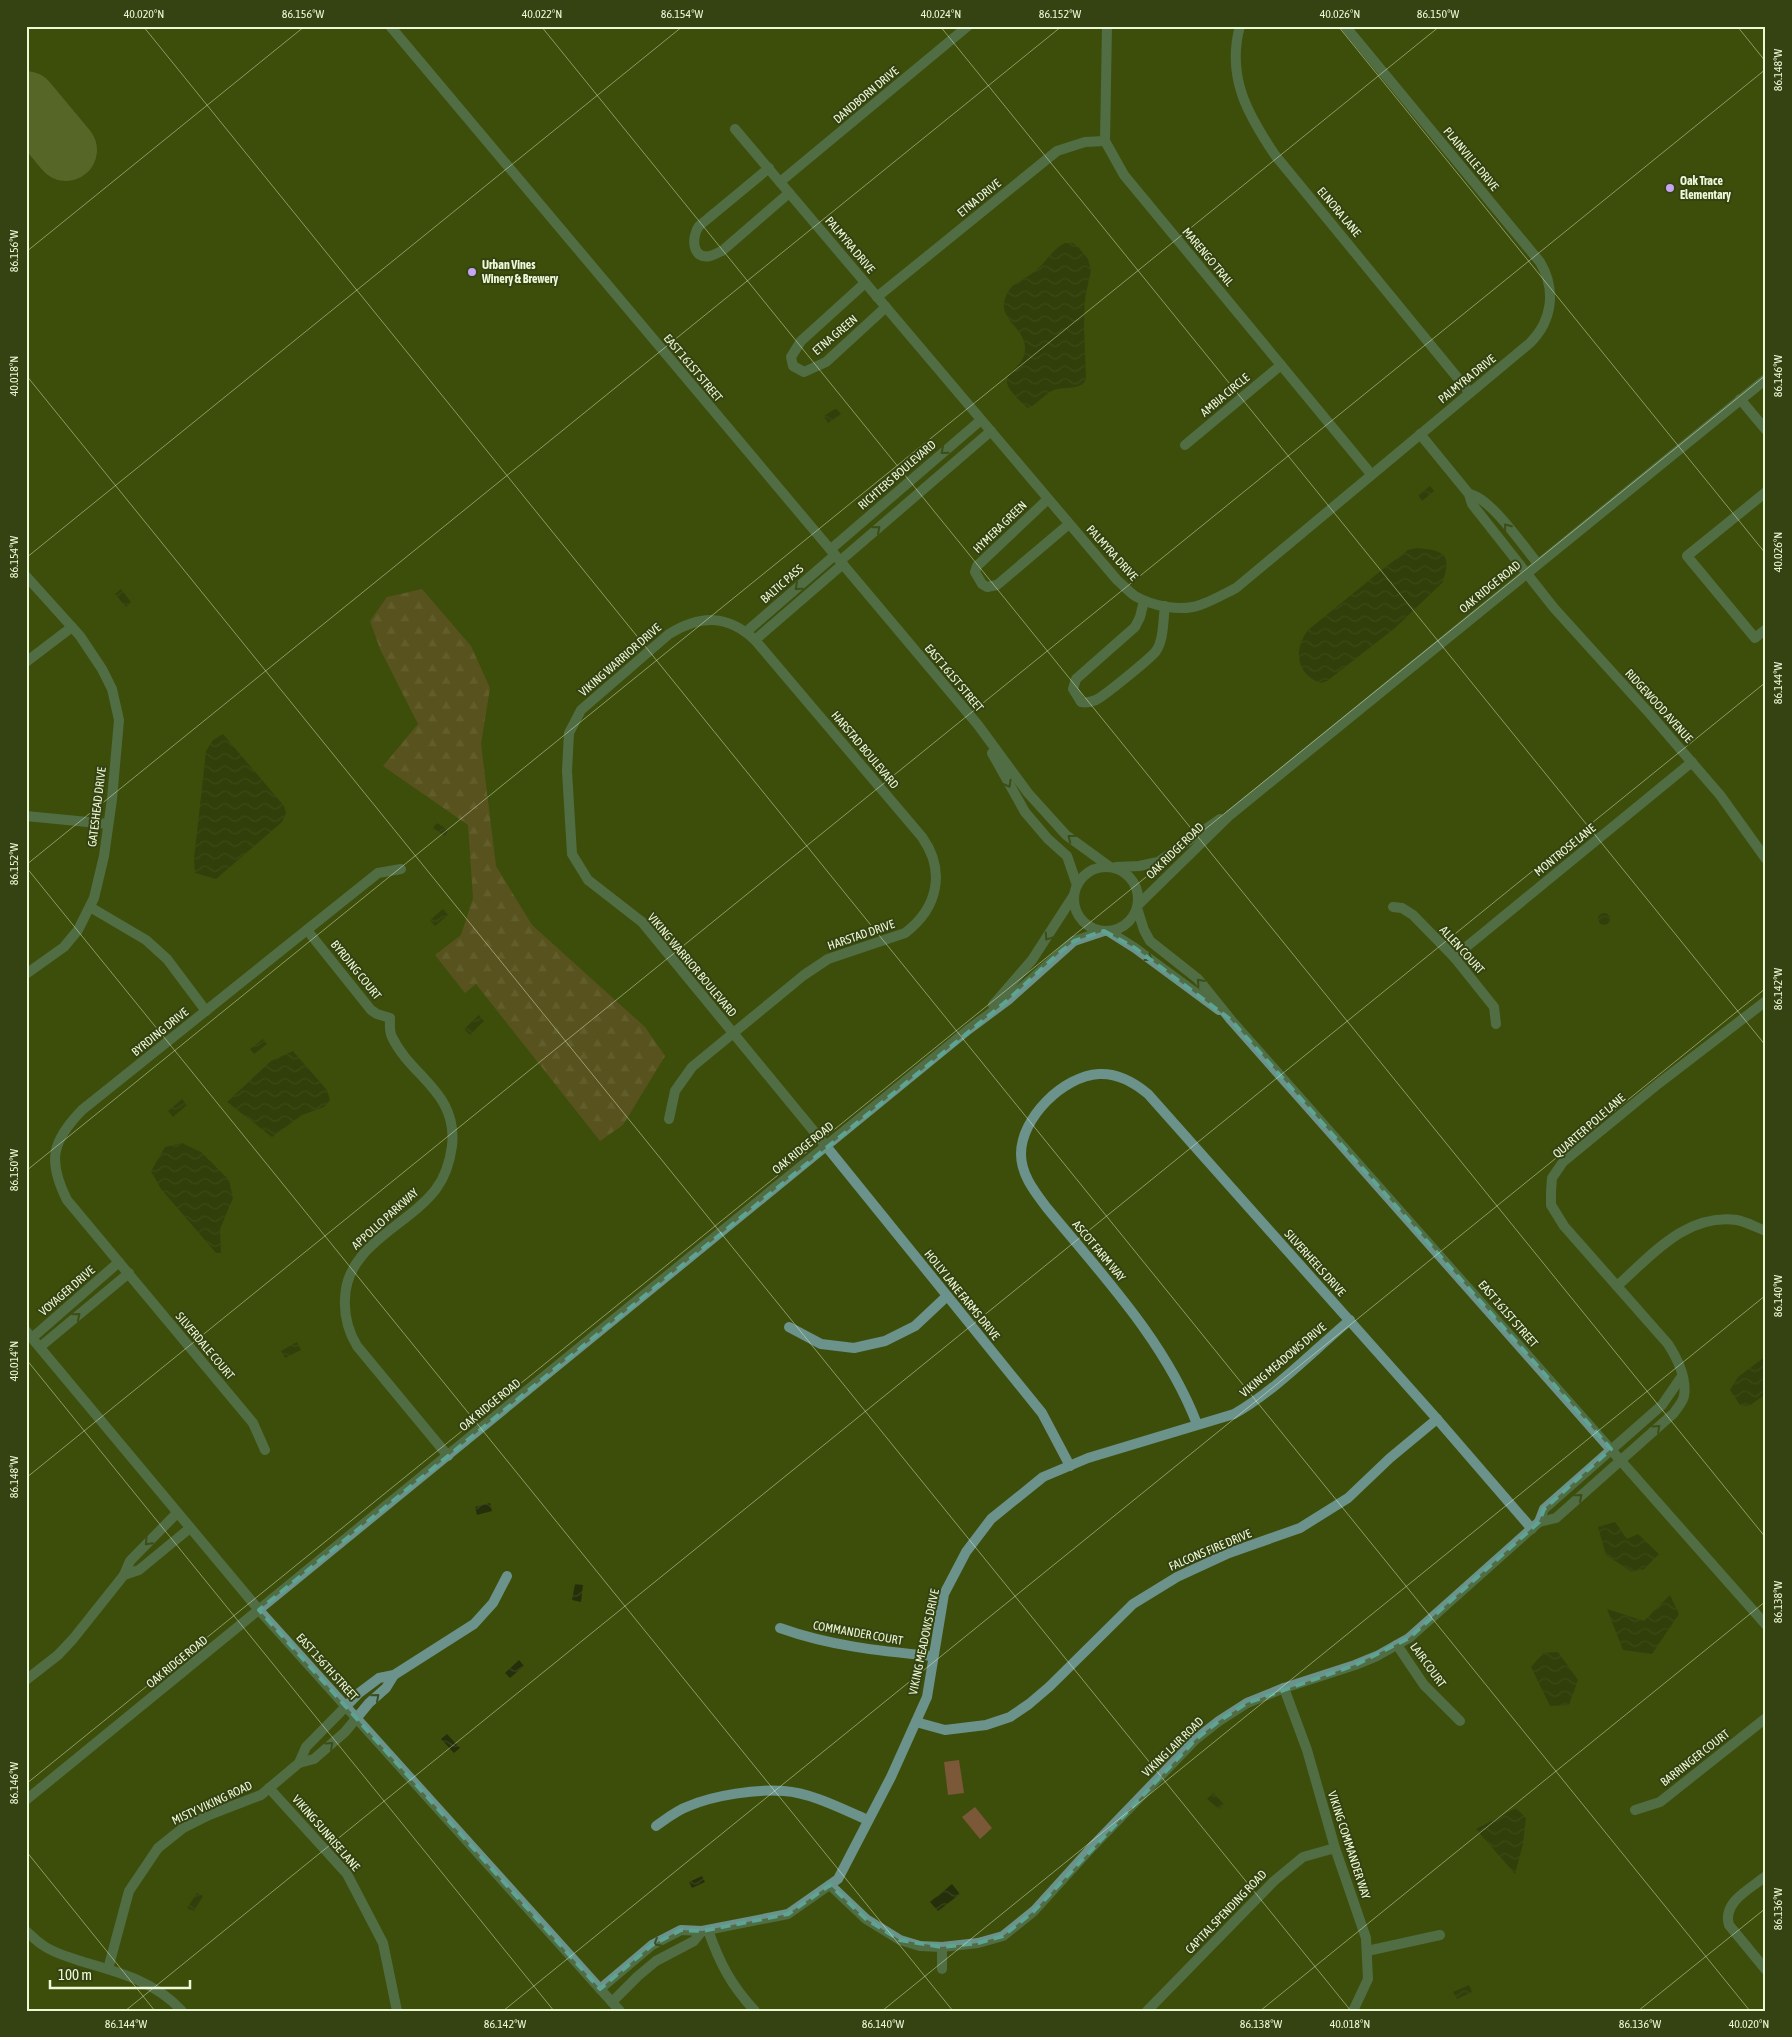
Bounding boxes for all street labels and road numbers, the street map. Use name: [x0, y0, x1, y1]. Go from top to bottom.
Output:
street label: DANDBORN DRIVE: [831, 64, 901, 126]
street label: PLAINVILLE DRIVE: [1440, 125, 1502, 193]
street label: ETNA DRIVE: [954, 176, 1004, 220]
street label: ELNORA LANE: [1314, 184, 1364, 240]
street label: PALMYRA DRIVE: [822, 214, 878, 276]
street label: MARENGO TRAIL: [1180, 225, 1237, 289]
street label: ETNA GREEN: [810, 312, 860, 358]
street label: EAST 161ST STREET: [661, 331, 726, 405]
street label: PALMYRA DRIVE: [1436, 352, 1498, 406]
street label: AMBIA CIRCLE: [1198, 370, 1252, 420]
street label: RICHTERS BOULEVARD: [855, 437, 939, 513]
street label: HYMERA GREEN: [970, 498, 1030, 556]
street label: PALMYRA DRIVE: [1084, 522, 1140, 584]
street label: OAK RIDGE ROAD: [1457, 558, 1524, 616]
street label: BALTIC PASS: [758, 562, 806, 606]
street label: VIKING WARRIOR DRIVE: [576, 621, 664, 699]
street label: EAST 161ST STREET: [922, 641, 987, 715]
street label: RIDGEWOOD AVENUE: [1622, 666, 1696, 746]
street label: HARSTAD BOULEVARD: [829, 708, 902, 792]
street label: GATESHEAD DRIVE: [85, 766, 109, 848]
street label: OAK RIDGE ROAD: [1143, 820, 1207, 882]
street label: MONTROSE LANE: [1532, 821, 1598, 879]
street label: VIKING WARRIOR BOULEVARD: [645, 910, 740, 1020]
street label: HARSTAD DRIVE: [826, 917, 896, 953]
street label: ALLEN COURT: [1437, 923, 1488, 977]
street label: BYRDING COURT: [328, 937, 385, 1003]
street label: BYRDING DRIVE: [129, 1005, 191, 1059]
street label: QUARTER POLE LANE: [1550, 1091, 1628, 1161]
street label: OAK RIDGE ROAD: [770, 1119, 837, 1177]
street label: APPOLLO PARKWAY: [349, 1185, 422, 1253]
street label: ASCOT FARM WAY: [1070, 1218, 1129, 1285]
street label: SILVERHEELS DRIVE: [1282, 1227, 1348, 1299]
street label: HOLLY LANE FARMS DRIVE: [921, 1247, 1003, 1343]
street label: VOYAGER DRIVE: [36, 1263, 98, 1319]
street label: EAST 161ST STREET: [1475, 1278, 1541, 1351]
street label: SILVERDALE COURT: [173, 1309, 238, 1383]
street label: VIKING MEADOWS DRIVE: [1237, 1320, 1329, 1400]
street label: OAK RIDGE ROAD: [457, 1376, 524, 1434]
street label: FALCONS FIRE DRIVE: [1167, 1526, 1253, 1574]
street label: VIKING MEADOWS DRIVE: [906, 1588, 942, 1696]
street label: COMMANDER COURT: [812, 1618, 905, 1648]
street label: EAST 156TH STREET: [293, 1631, 361, 1704]
street label: OAK RIDGE ROAD: [144, 1633, 211, 1691]
street label: LAIR COURT: [1407, 1640, 1449, 1691]
street label: VIKING LAIR ROAD: [1139, 1714, 1207, 1780]
street label: BARRINGER COURT: [1658, 1726, 1733, 1789]
street label: MISTY VIKING ROAD: [170, 1778, 255, 1828]
street label: VIKING COMMANDER WAY: [1325, 1789, 1373, 1901]
street label: VIKING SUNRISE LANE: [289, 1792, 363, 1874]
street label: CAPITAL SPENDING ROAD: [1183, 1867, 1270, 1957]

